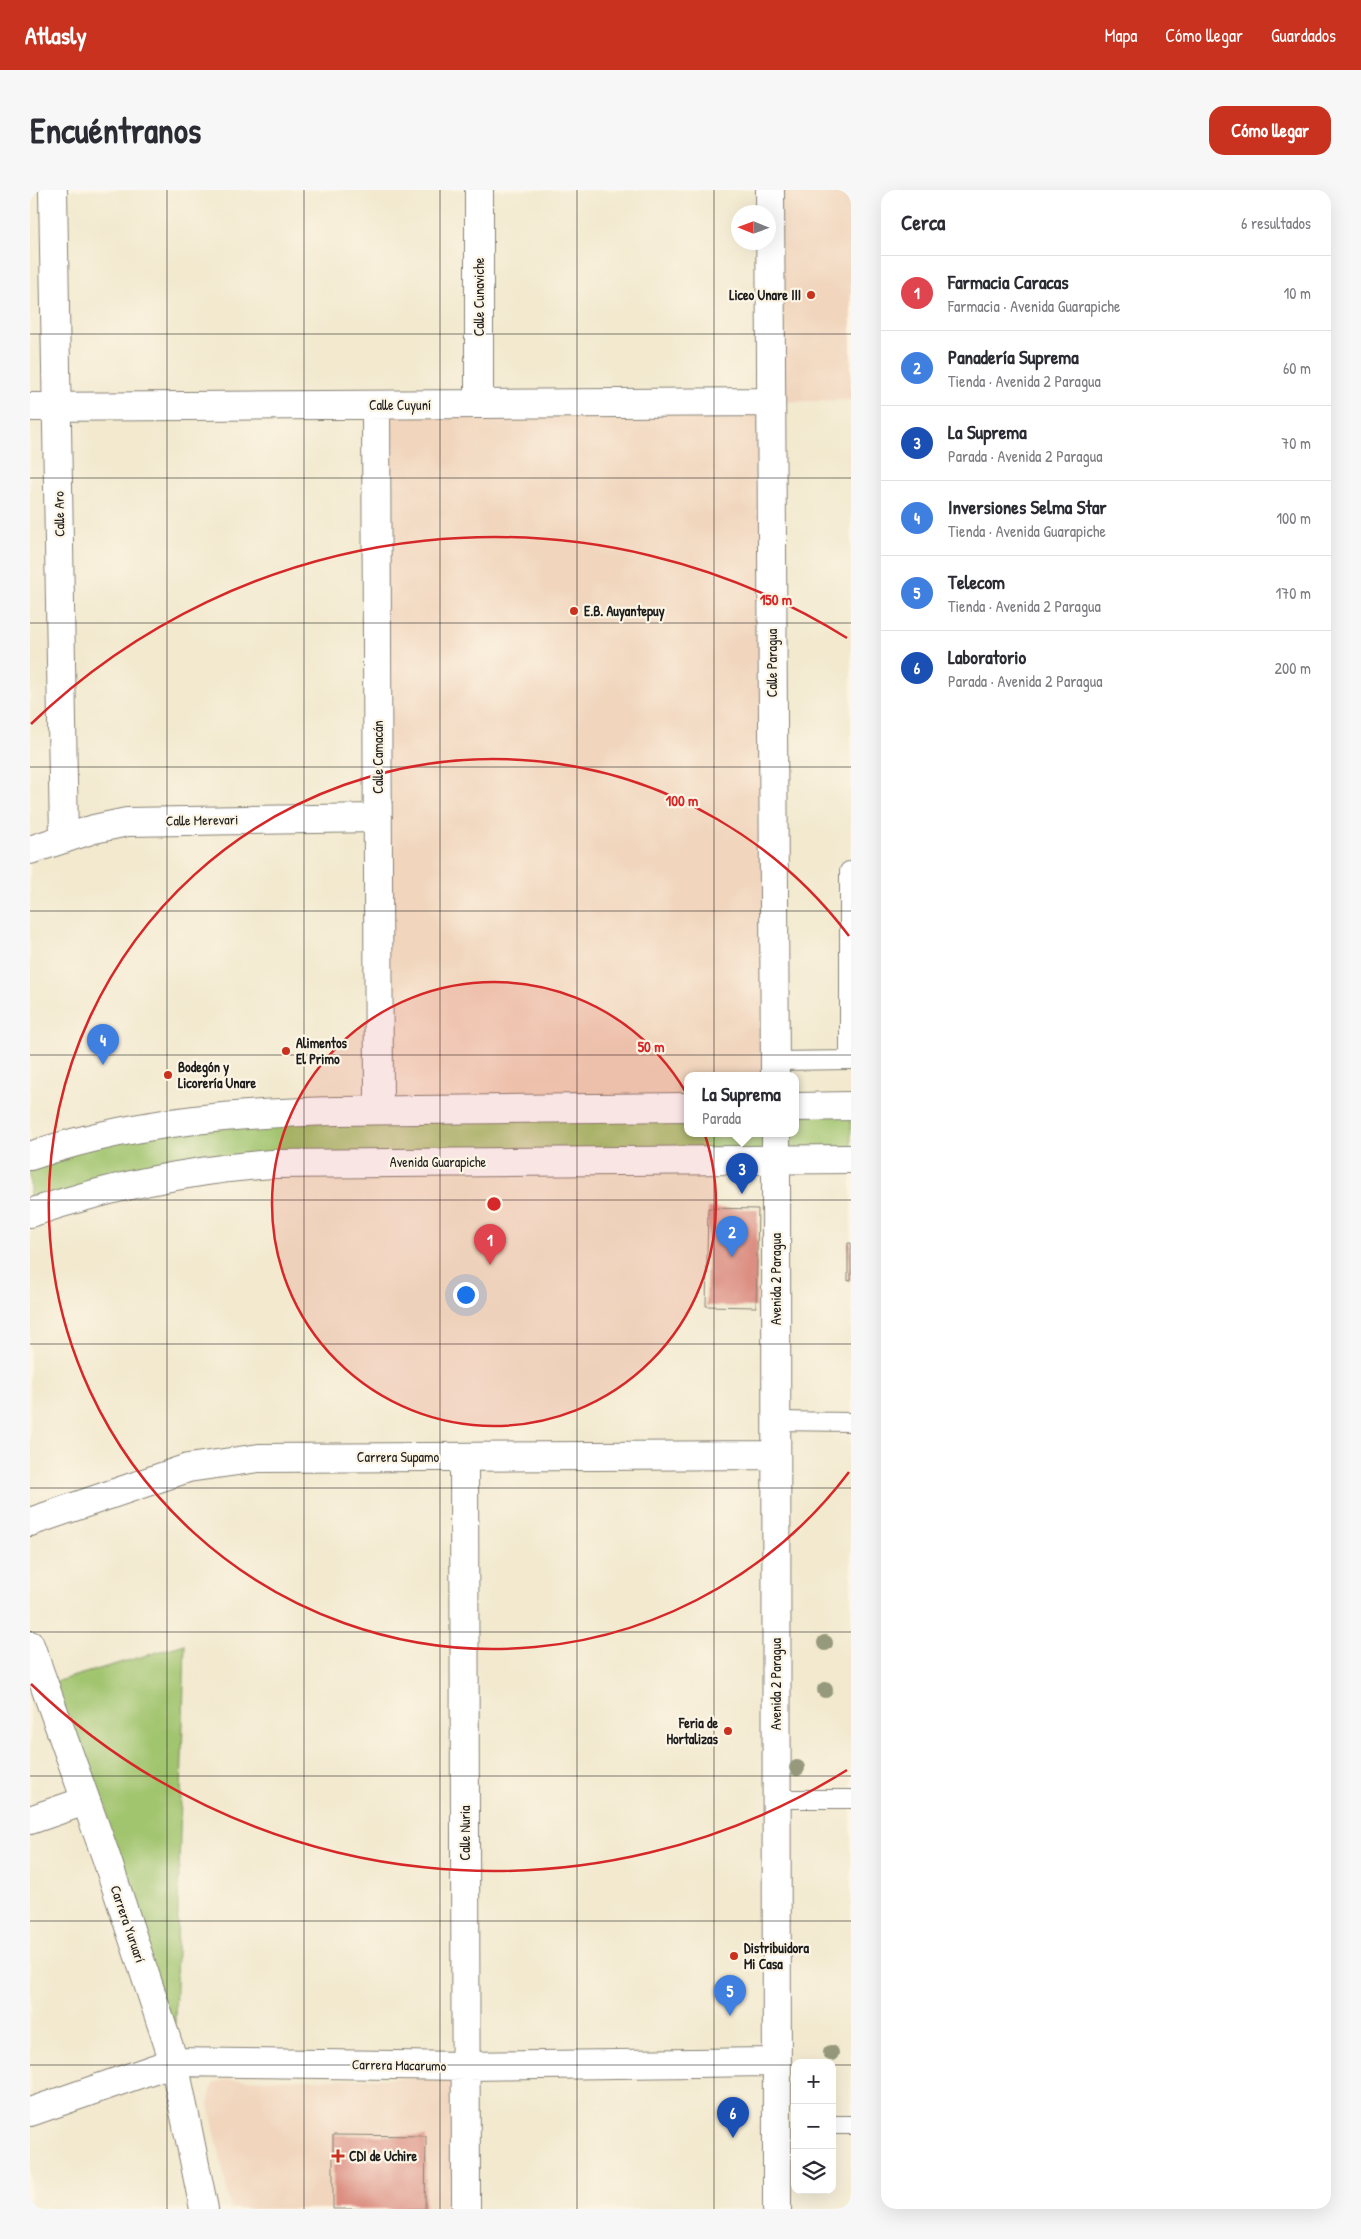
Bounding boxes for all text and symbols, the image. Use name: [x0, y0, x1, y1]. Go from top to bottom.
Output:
text: Atlasly: [25, 19, 87, 51]
text: Mapa: [1105, 23, 1137, 48]
text: Cómo llegar: [1165, 23, 1243, 48]
text: Guardados: [1271, 23, 1336, 48]
button: Cómo llegar: [1209, 106, 1331, 155]
text: Encuéntranos: [30, 107, 201, 154]
north arrow: [731, 205, 776, 250]
text: Cerca: [901, 208, 945, 237]
text: 6 resultados: [1241, 212, 1311, 234]
street label: Calle Cunaviche: [469, 257, 488, 336]
text: Farmacia Caracas: [948, 269, 1068, 295]
text: 1: [914, 282, 920, 304]
text: 10 m: [1283, 282, 1311, 304]
place label: Liceo Unare III: [729, 285, 801, 304]
marker: Liceo Unare III: [805, 289, 817, 301]
text: Farmacia · Avenida Guarapiche: [948, 295, 1120, 317]
text: Panadería Suprema: [948, 344, 1079, 370]
text: 2: [913, 357, 921, 379]
text: 60 m: [1283, 357, 1311, 379]
text: Tienda · Avenida 2 Paragua: [948, 370, 1101, 392]
street label: Calle Cuyuní: [369, 395, 431, 415]
text: La Suprema: [948, 419, 1027, 445]
text: 3: [913, 432, 921, 454]
text: 70 m: [1281, 432, 1311, 454]
text: Parada · Avenida 2 Paragua: [948, 445, 1102, 467]
street label: Calle Aro: [49, 491, 68, 537]
text: Inversiones Selma Star: [948, 494, 1107, 520]
text: 4: [914, 507, 920, 529]
text: 100 m: [1276, 507, 1311, 529]
text: Tienda · Avenida Guarapiche: [948, 520, 1106, 542]
text: Telecom: [948, 569, 1005, 595]
text: 5: [914, 582, 920, 604]
text: 170 m: [1276, 582, 1311, 604]
text: 150 m: [760, 589, 792, 610]
text: Tienda · Avenida 2 Paragua: [948, 595, 1101, 617]
place label: E.B. Auyantepuy: [584, 601, 665, 622]
marker: E.B. Auyantepuy: [568, 605, 580, 617]
street label: Calle Paragua: [762, 628, 782, 697]
text: Laboratorio: [948, 644, 1026, 670]
text: 6: [914, 657, 920, 679]
text: 200 m: [1275, 657, 1311, 679]
text: Parada · Avenida 2 Paragua: [948, 670, 1102, 692]
street label: Calle Camacán: [368, 720, 387, 794]
text: 100 m: [666, 790, 698, 811]
street label: Calle Merevari: [166, 809, 238, 830]
pin: 4: [87, 1024, 119, 1065]
place label: Alimentos El Primo: [296, 1033, 348, 1068]
text: 50 m: [638, 1036, 664, 1057]
marker: Alimentos El Primo: [280, 1045, 292, 1057]
place label: Bodegón y Licorería Unare: [178, 1057, 257, 1092]
marker: Bodegón y Licorería Unare: [162, 1069, 174, 1081]
popup: [684, 1072, 799, 1137]
text: La Suprema: [702, 1081, 781, 1107]
text: Parada: [702, 1107, 741, 1129]
street label: Avenida Guarapiche: [390, 1152, 487, 1172]
pin: 3: [726, 1153, 758, 1194]
centre of rings: [485, 1195, 503, 1213]
pin: 2: [716, 1216, 748, 1257]
pin: 1: [474, 1224, 506, 1265]
street label: Avenida 2 Paragua: [766, 1233, 786, 1325]
your location: [453, 1282, 479, 1308]
street label: Carrera Supamo: [357, 1447, 439, 1467]
street label: Avenida 2 Paragua: [766, 1638, 786, 1730]
place label: Feria de Hortalizas: [666, 1713, 719, 1748]
marker: Feria de Hortalizas: [722, 1725, 734, 1737]
street label: Calle Nuria: [455, 1805, 474, 1861]
street label: Carrera Yuruarí: [106, 1883, 151, 1965]
place label: Distribuidora Mi Casa: [744, 1938, 810, 1973]
marker: Distribuidora Mi Casa: [728, 1950, 740, 1962]
pin: 5: [714, 1975, 746, 2016]
street label: Carrera Macarumo: [352, 2054, 447, 2075]
map controls: [791, 2059, 836, 2194]
button: +: [791, 2059, 836, 2104]
pin: 6: [717, 2097, 749, 2138]
button: −: [791, 2104, 836, 2149]
place label: CDI de Uchire: [349, 2146, 418, 2165]
marker: CDI de Uchire: [331, 2149, 345, 2163]
button: layers: [791, 2149, 836, 2194]

